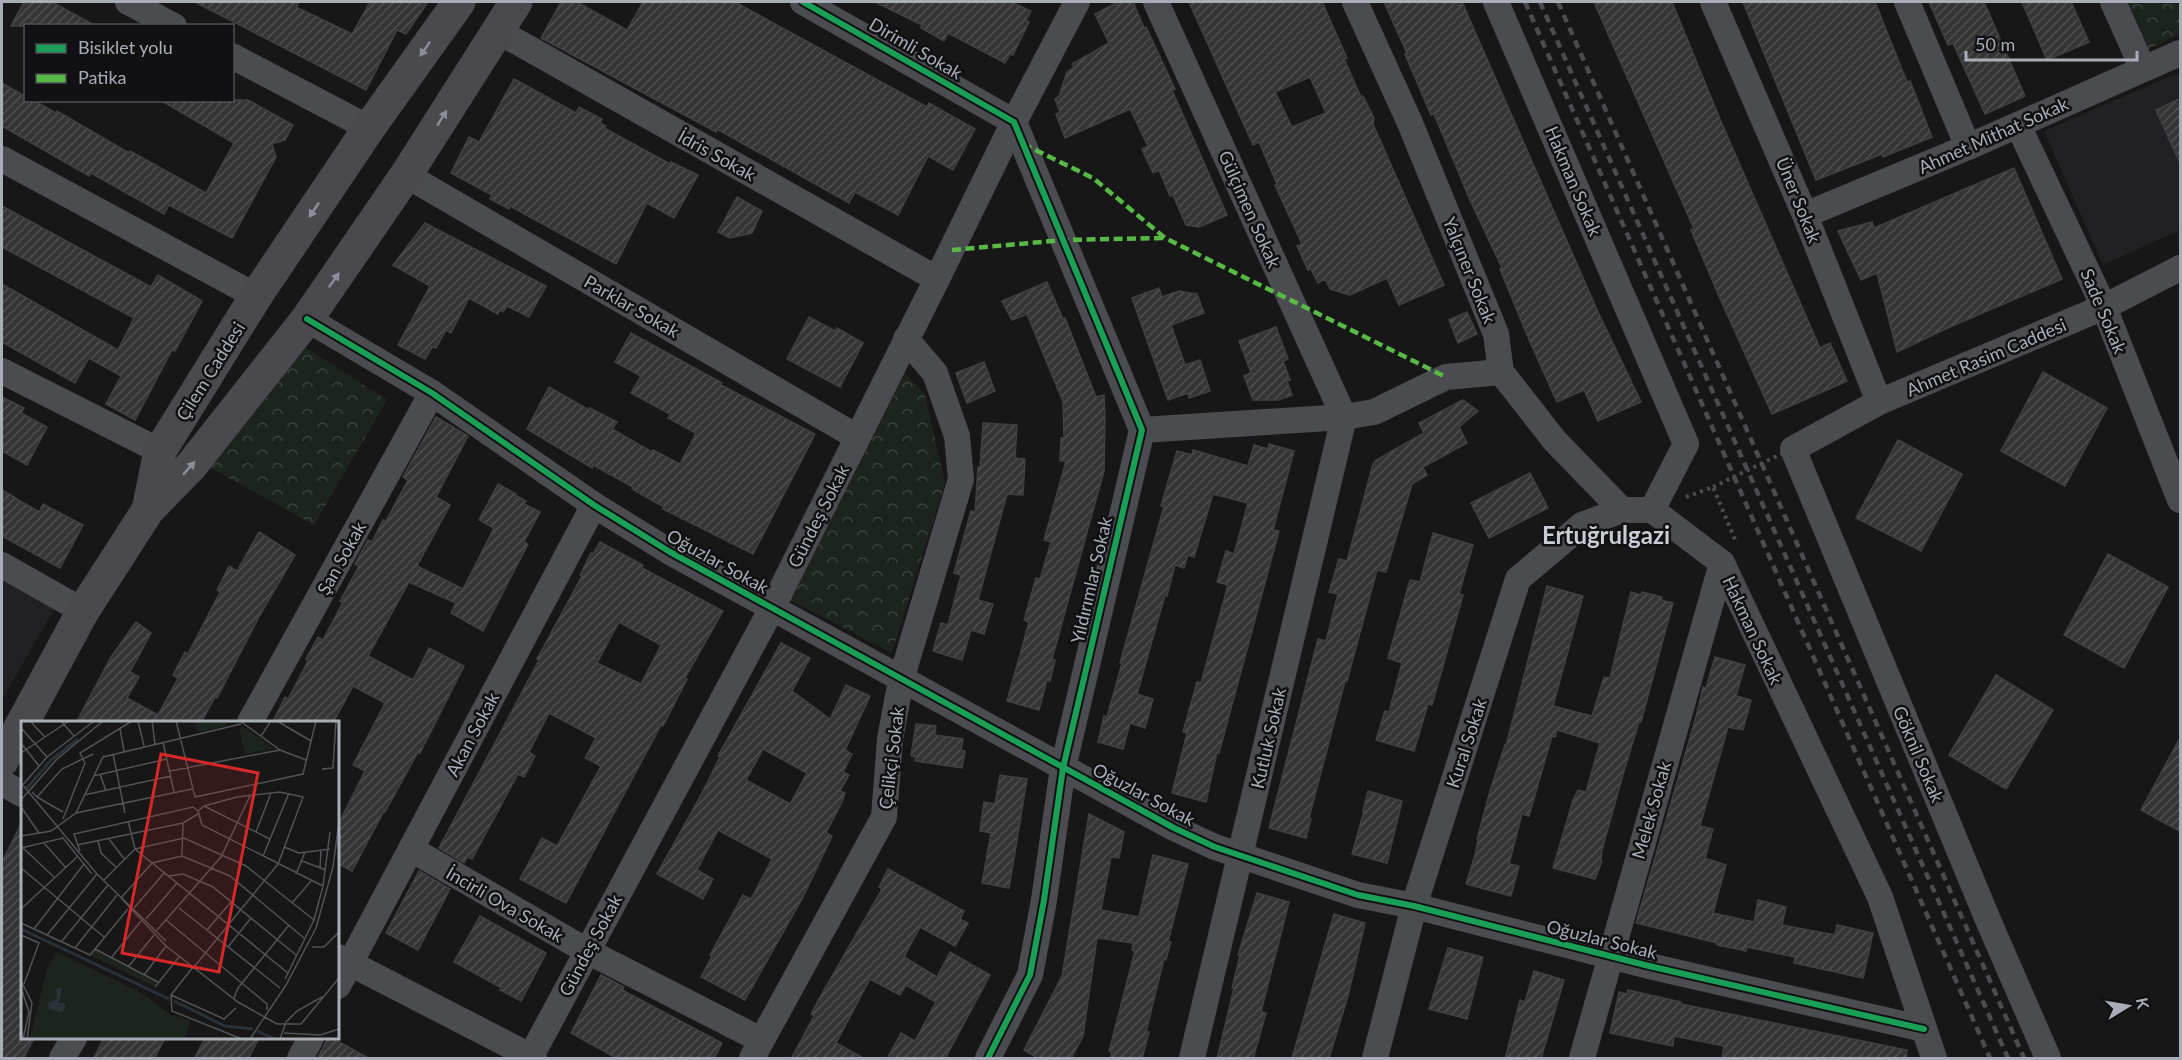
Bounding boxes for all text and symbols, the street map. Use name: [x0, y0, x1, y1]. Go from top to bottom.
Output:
street label: Dirimli Sokak: [866, 13, 967, 84]
legend: [24, 24, 234, 102]
scale bar: [1966, 24, 2137, 62]
text: 50 m: [1975, 33, 2015, 55]
text: Bisiklet yolu: [78, 36, 173, 58]
one-way arrow: [419, 41, 431, 57]
text: Patika: [78, 66, 127, 88]
street label: Ahmet Mithat Sokak: [1915, 92, 2072, 178]
one-way arrow: [437, 110, 448, 127]
street label: Hakman Sokak: [1541, 123, 1607, 240]
street label: İdris Sokak: [674, 125, 760, 186]
street label: Gülçimen Sokak: [1214, 147, 1286, 272]
street label: Üner Sokak: [1772, 154, 1826, 247]
one-way arrow: [308, 201, 320, 217]
street label: Yalçıner Sokak: [1439, 214, 1502, 327]
street label: Sade Sokak: [2076, 265, 2132, 357]
street label: Parklar Sokak: [580, 270, 684, 343]
one-way arrow: [328, 273, 340, 289]
street label: Ahmet Rasim Caddesi: [1903, 313, 2069, 401]
street label: Çilem Caddesi: [171, 318, 249, 424]
street label: Gündeş Sokak: [783, 460, 854, 571]
one-way arrow: [182, 461, 195, 476]
street label: Yıldırımlar Sokak: [1066, 514, 1116, 646]
street label: Şan Sokak: [312, 517, 371, 598]
district label: Ertuğrulgazi: [1542, 520, 1670, 549]
street label: Oğuzlar Sokak: [663, 524, 773, 598]
street label: Hakman Sokak: [1718, 572, 1788, 688]
street label: Kutluk Sokak: [1246, 684, 1291, 791]
street label: Akan Sokak: [441, 687, 504, 780]
street label: Kural Sokak: [1441, 695, 1491, 791]
street label: Göknil Sokak: [1889, 702, 1950, 806]
street label: Çelikçi Sokak: [874, 705, 908, 811]
inset map: [21, 721, 339, 1039]
street label: Oğuzlar Sokak: [1089, 758, 1200, 831]
street label: Melek Sokak: [1627, 758, 1676, 861]
street label: İncirli Ova Sokak: [442, 862, 568, 947]
street label: Gündeş Sokak: [554, 890, 626, 1000]
street label: Oğuzlar Sokak: [1545, 915, 1660, 964]
north arrow: [2098, 976, 2158, 1036]
text: K: [2133, 996, 2154, 1011]

